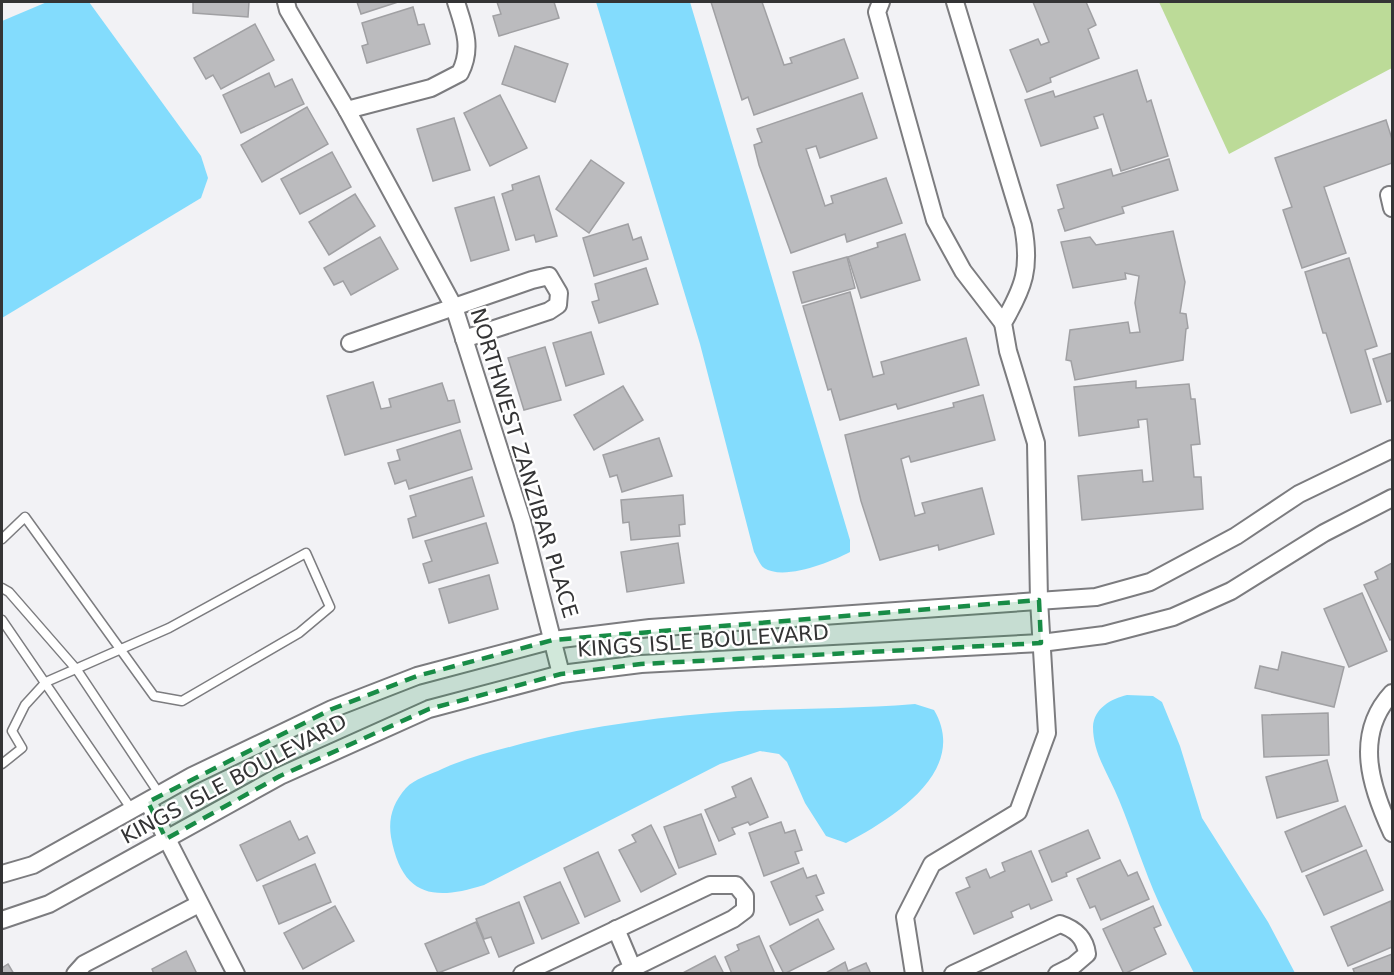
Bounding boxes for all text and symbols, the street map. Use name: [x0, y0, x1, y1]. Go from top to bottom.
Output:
street label: NORTHWEST ZANZIBAR PLACE: [465, 305, 583, 621]
street label: KINGS ISLE BOULEVARD: [576, 620, 830, 662]
street label: KINGS ISLE BOULEVARD: [117, 709, 351, 849]

